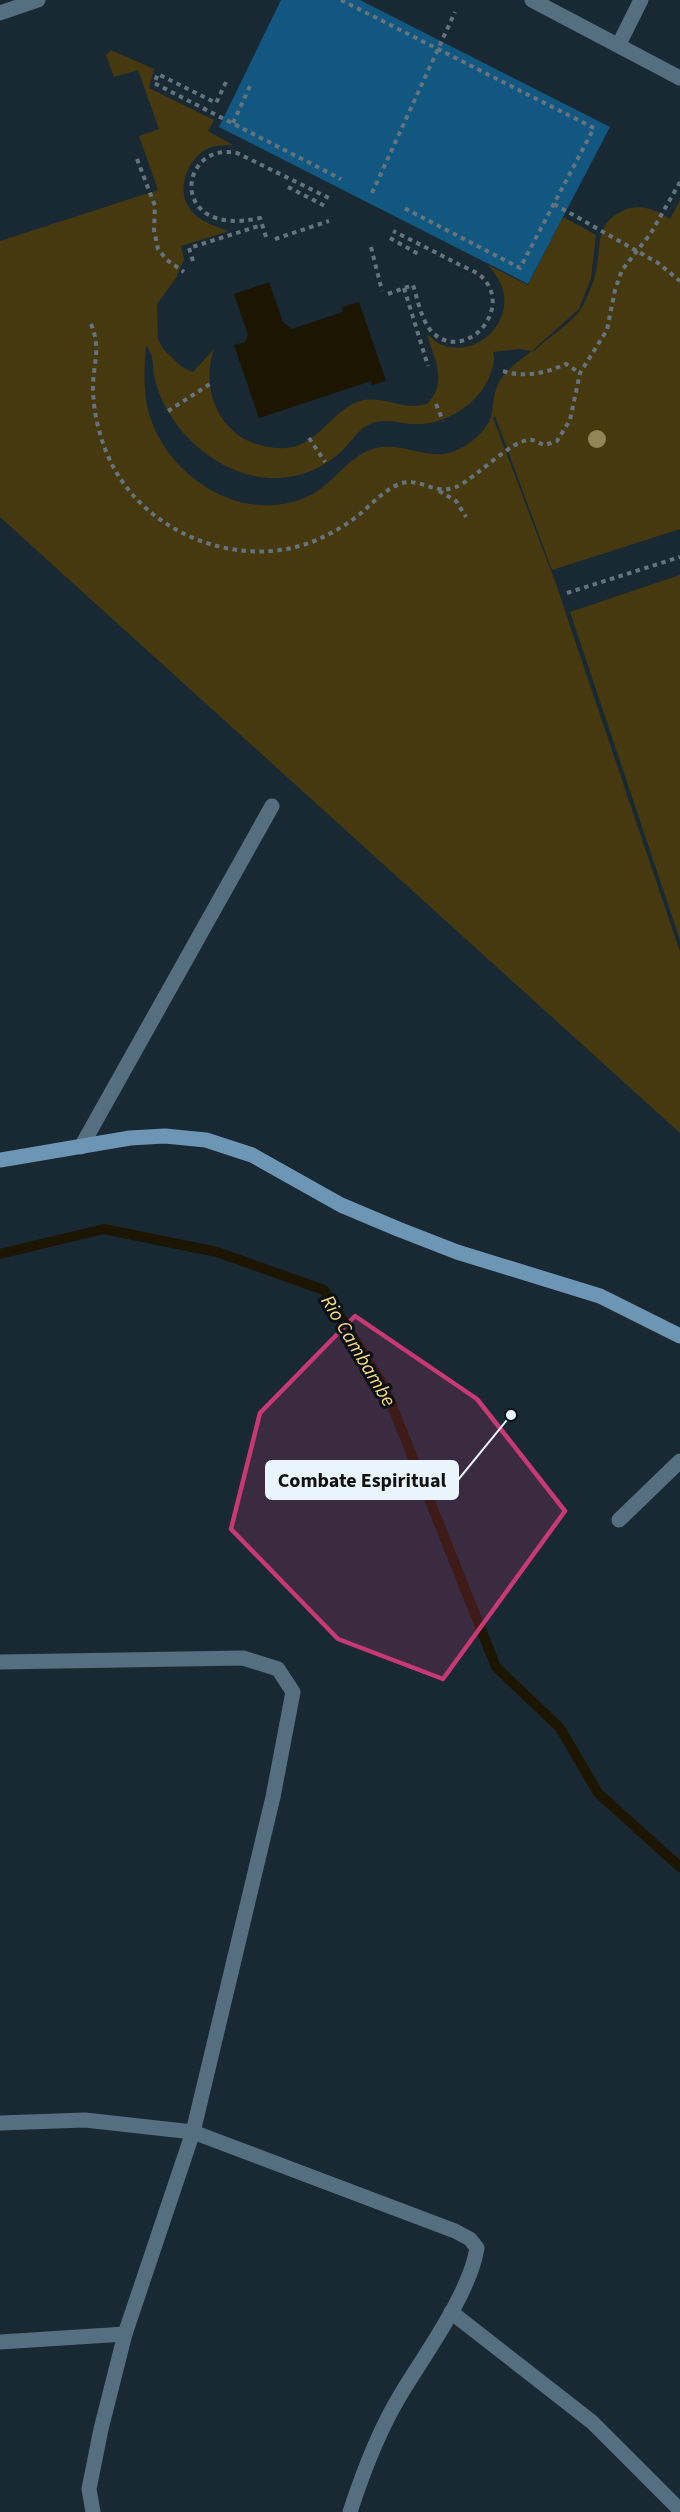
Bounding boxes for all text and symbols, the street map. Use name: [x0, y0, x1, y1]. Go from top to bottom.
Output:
water label: Rio Cambambe: [314, 1290, 402, 1412]
callout: Combate Espiritual: [266, 1461, 458, 1499]
text: Combate Espiritual: [278, 1467, 447, 1495]

